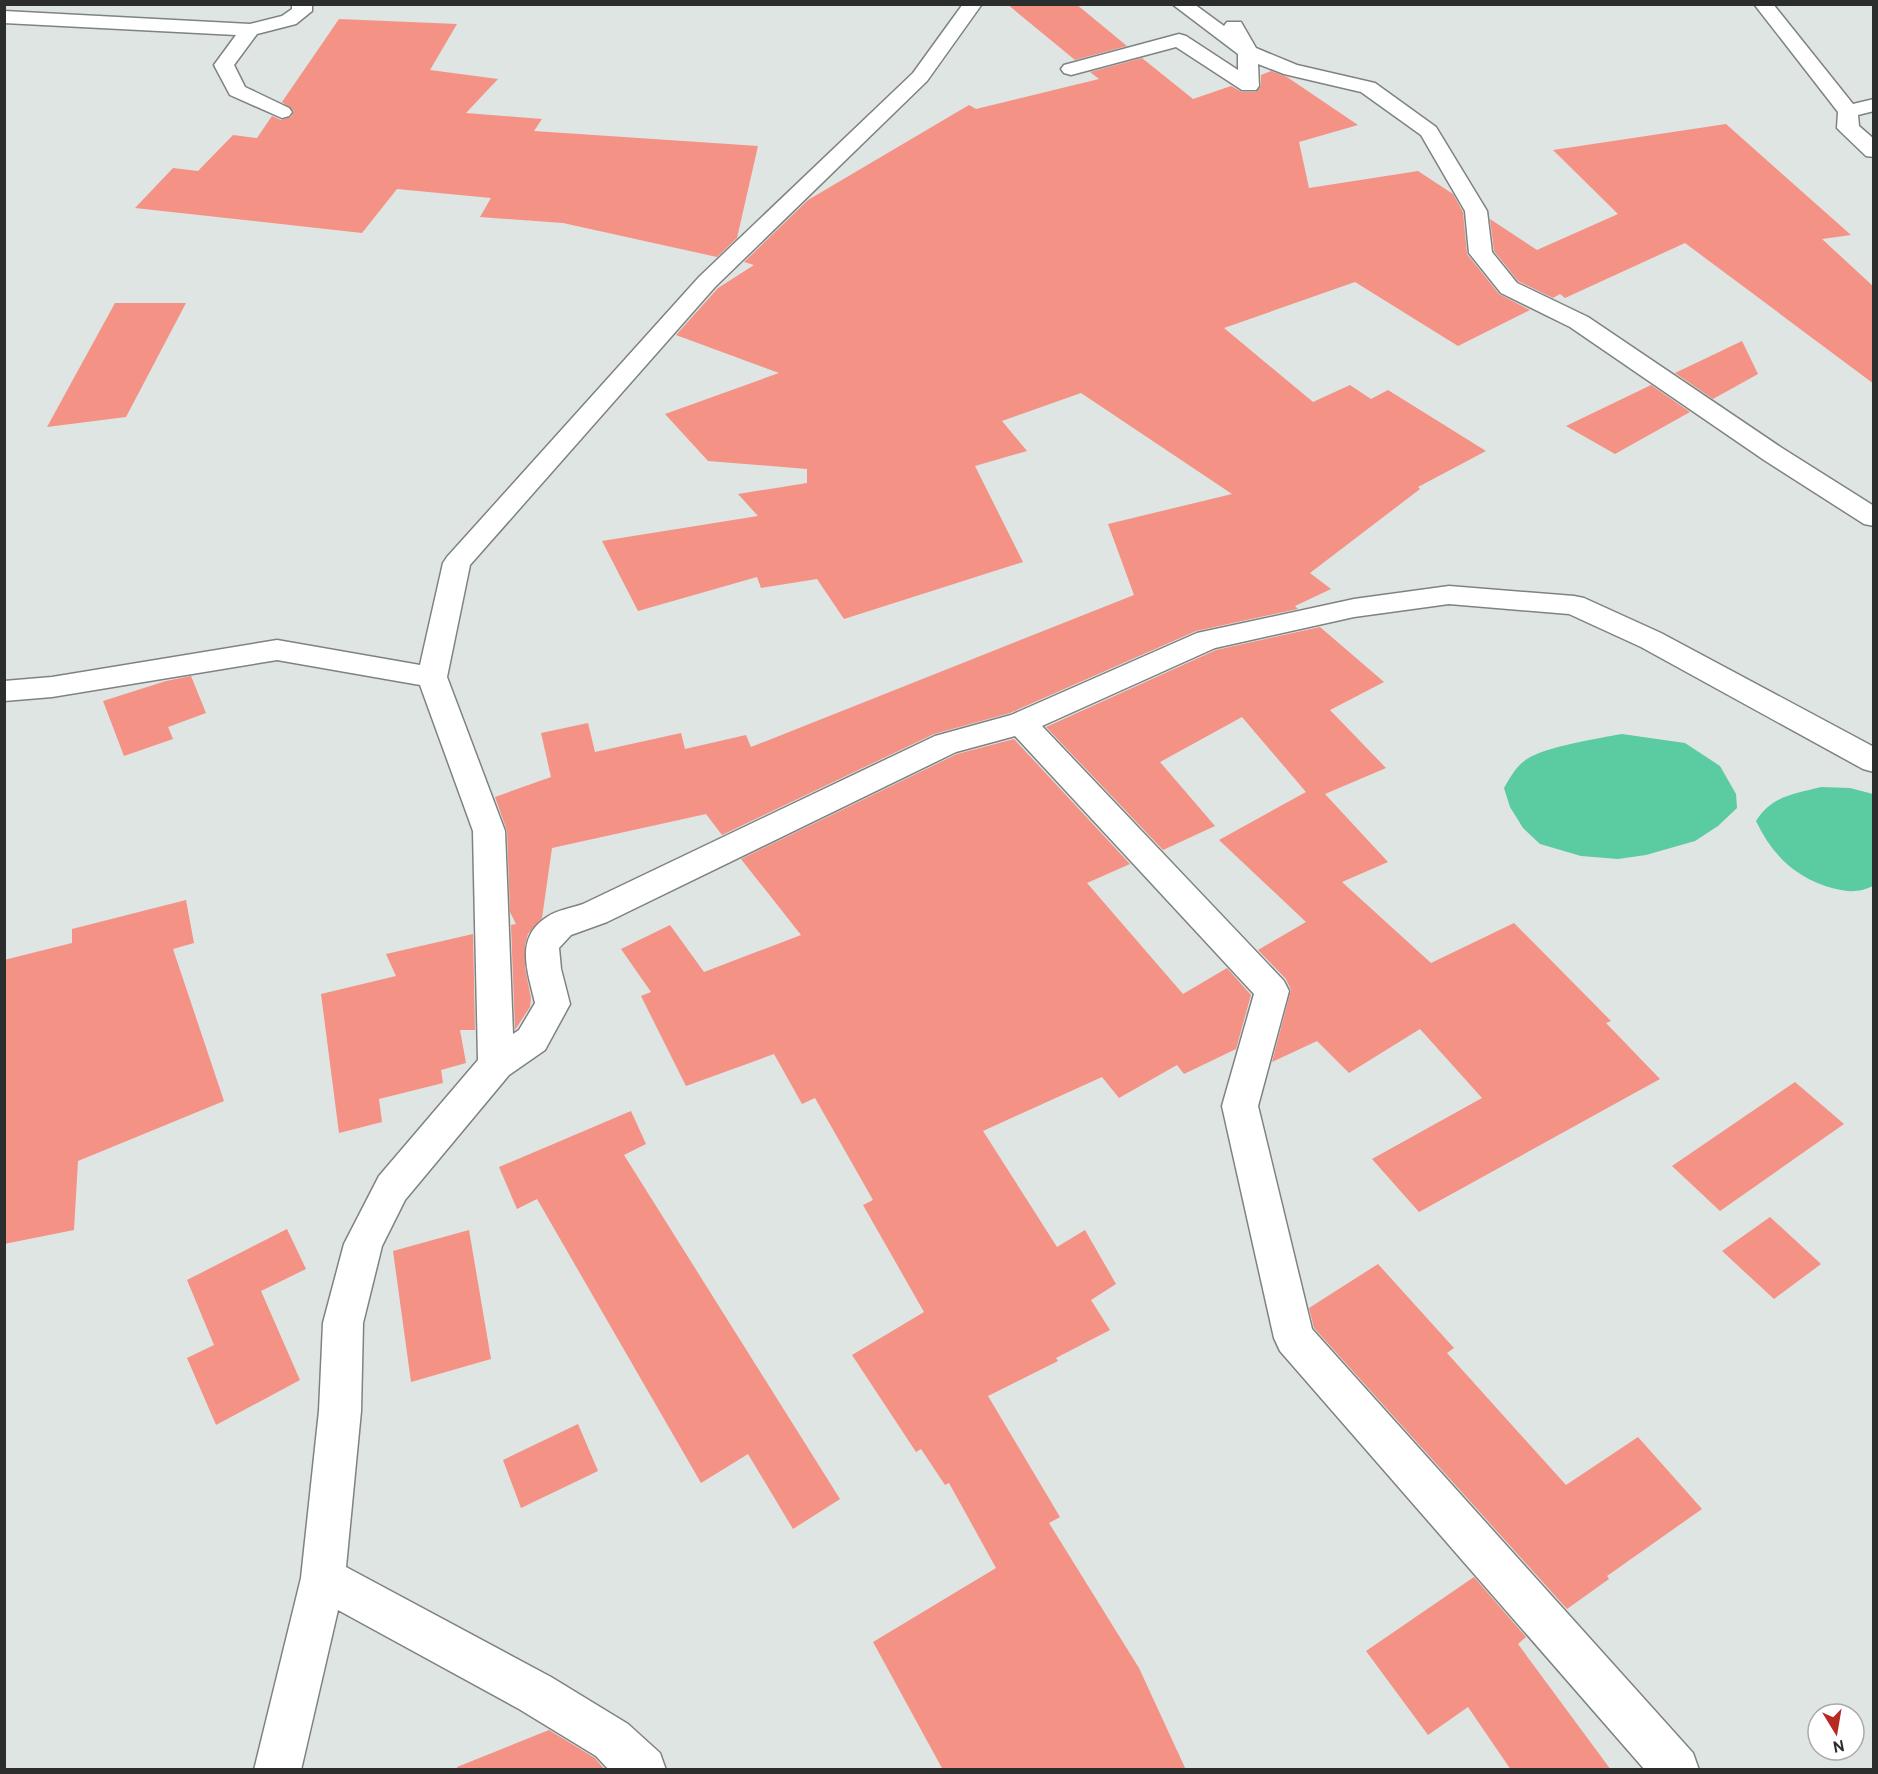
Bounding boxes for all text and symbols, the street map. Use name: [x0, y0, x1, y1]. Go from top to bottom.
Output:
north arrow: [1806, 1702, 1866, 1762]
text: N: [1831, 1734, 1846, 1756]

